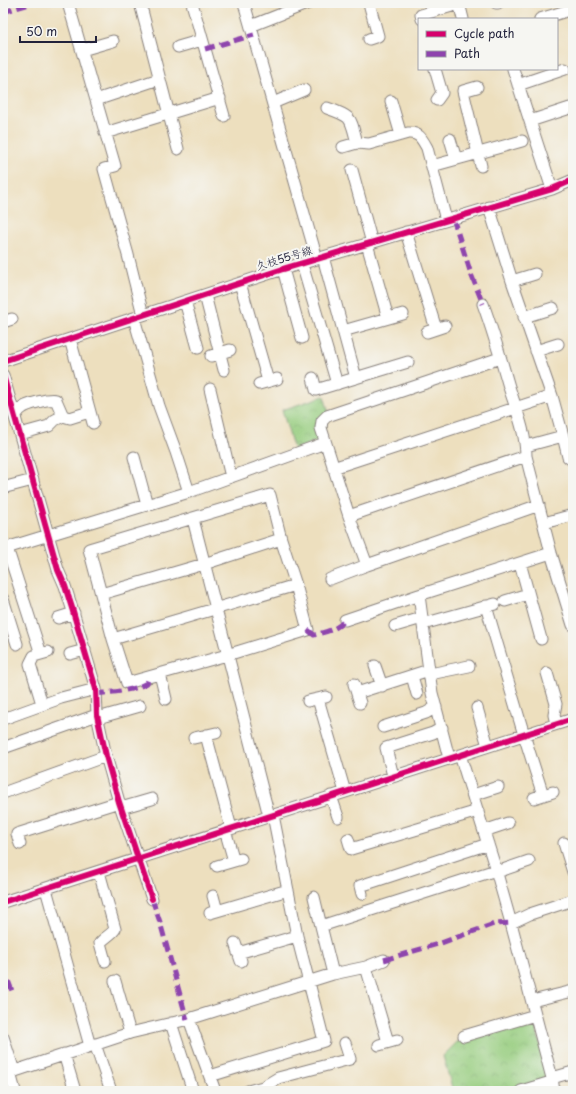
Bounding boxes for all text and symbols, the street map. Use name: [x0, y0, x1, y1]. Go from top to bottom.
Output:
scale bar: [20, 18, 96, 44]
legend: [418, 18, 558, 70]
text: 50 m: [26, 22, 57, 40]
text: Cycle path: [454, 24, 515, 42]
text: Path: [454, 44, 480, 62]
street label: 久枝55号線: [254, 241, 314, 274]

